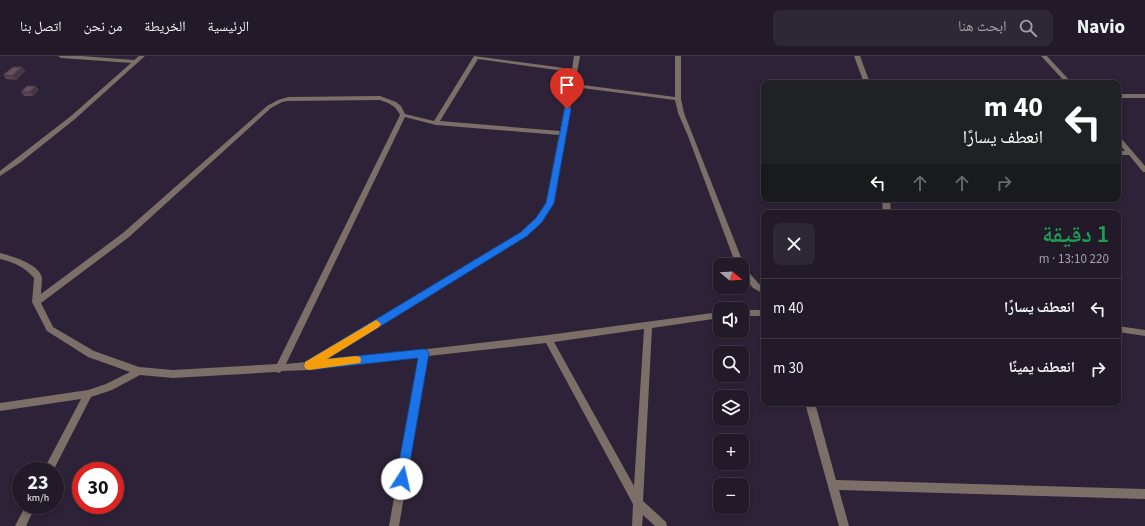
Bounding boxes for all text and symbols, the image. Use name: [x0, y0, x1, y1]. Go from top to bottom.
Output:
search box: [773, 10, 1053, 46]
text: Navio: [1077, 14, 1125, 41]
text: ابحث هنا: [958, 16, 1007, 37]
text: اتصل بنا: [20, 17, 62, 37]
text: من نحن: [84, 17, 122, 37]
text: الخريطة: [144, 17, 186, 37]
text: الرئيسية: [208, 17, 249, 37]
icon: search: [1017, 17, 1039, 39]
pin: [550, 68, 584, 109]
icon: arrive: [556, 74, 578, 96]
text: 40 m: [984, 87, 1043, 127]
icon: left: [1057, 96, 1109, 148]
text: انعطف يسارًا: [963, 125, 1043, 150]
icon: left: [867, 172, 889, 194]
icon: ahead: [909, 172, 931, 194]
icon: ahead: [951, 172, 973, 194]
icon: right: [993, 172, 1015, 194]
text: 1 دقيقة: [1042, 217, 1109, 252]
button: close: [773, 223, 815, 265]
text: 220 m · 13:10: [1039, 250, 1109, 268]
north arrow: [713, 258, 749, 294]
map controls: [713, 258, 749, 514]
text: انعطف يسارًا: [1004, 297, 1075, 318]
text: 40 m: [773, 298, 803, 319]
icon: left: [1087, 298, 1109, 320]
button: sound: [713, 302, 749, 338]
button: search: [713, 346, 749, 382]
text: انعطف يمينًا: [1008, 357, 1075, 378]
text: 30 m: [773, 358, 803, 379]
icon: right: [1087, 358, 1109, 380]
button: layers: [713, 390, 749, 426]
button: +: [713, 434, 749, 470]
position arrow: [381, 458, 423, 500]
speed limit sign: 30: [72, 462, 124, 514]
text: 23: [27, 469, 49, 497]
button: −: [713, 478, 749, 514]
text: km/h: [27, 491, 49, 505]

